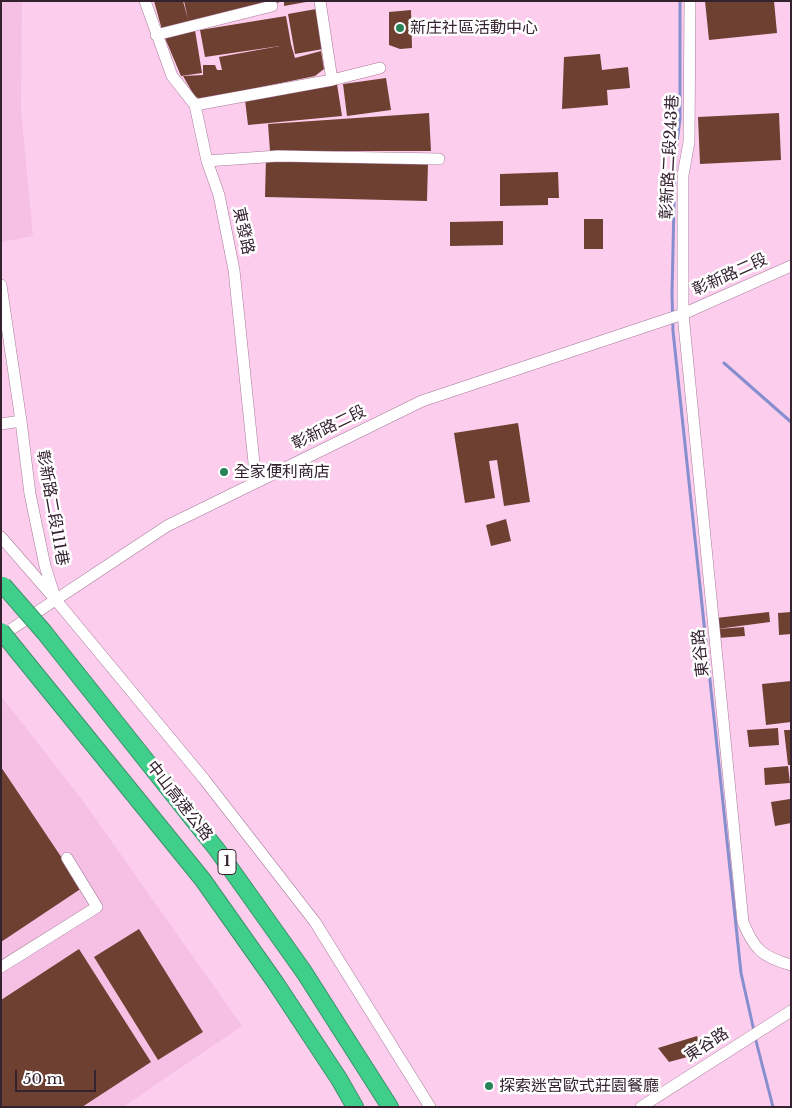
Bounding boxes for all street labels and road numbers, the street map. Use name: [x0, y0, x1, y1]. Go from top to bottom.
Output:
street label: 彰新路二段243巷: [657, 94, 683, 220]
street label: 東發路: [229, 206, 257, 256]
street label: 彰新路二段: [690, 250, 770, 300]
street label: 彰新路二段: [289, 402, 369, 454]
street label: 彰新路二段111巷: [32, 449, 72, 567]
street label: 東谷路: [689, 628, 713, 678]
street label: 中山高速公路: [142, 757, 216, 845]
road number: 1: [218, 850, 236, 874]
street label: 東谷路: [682, 1024, 732, 1066]

